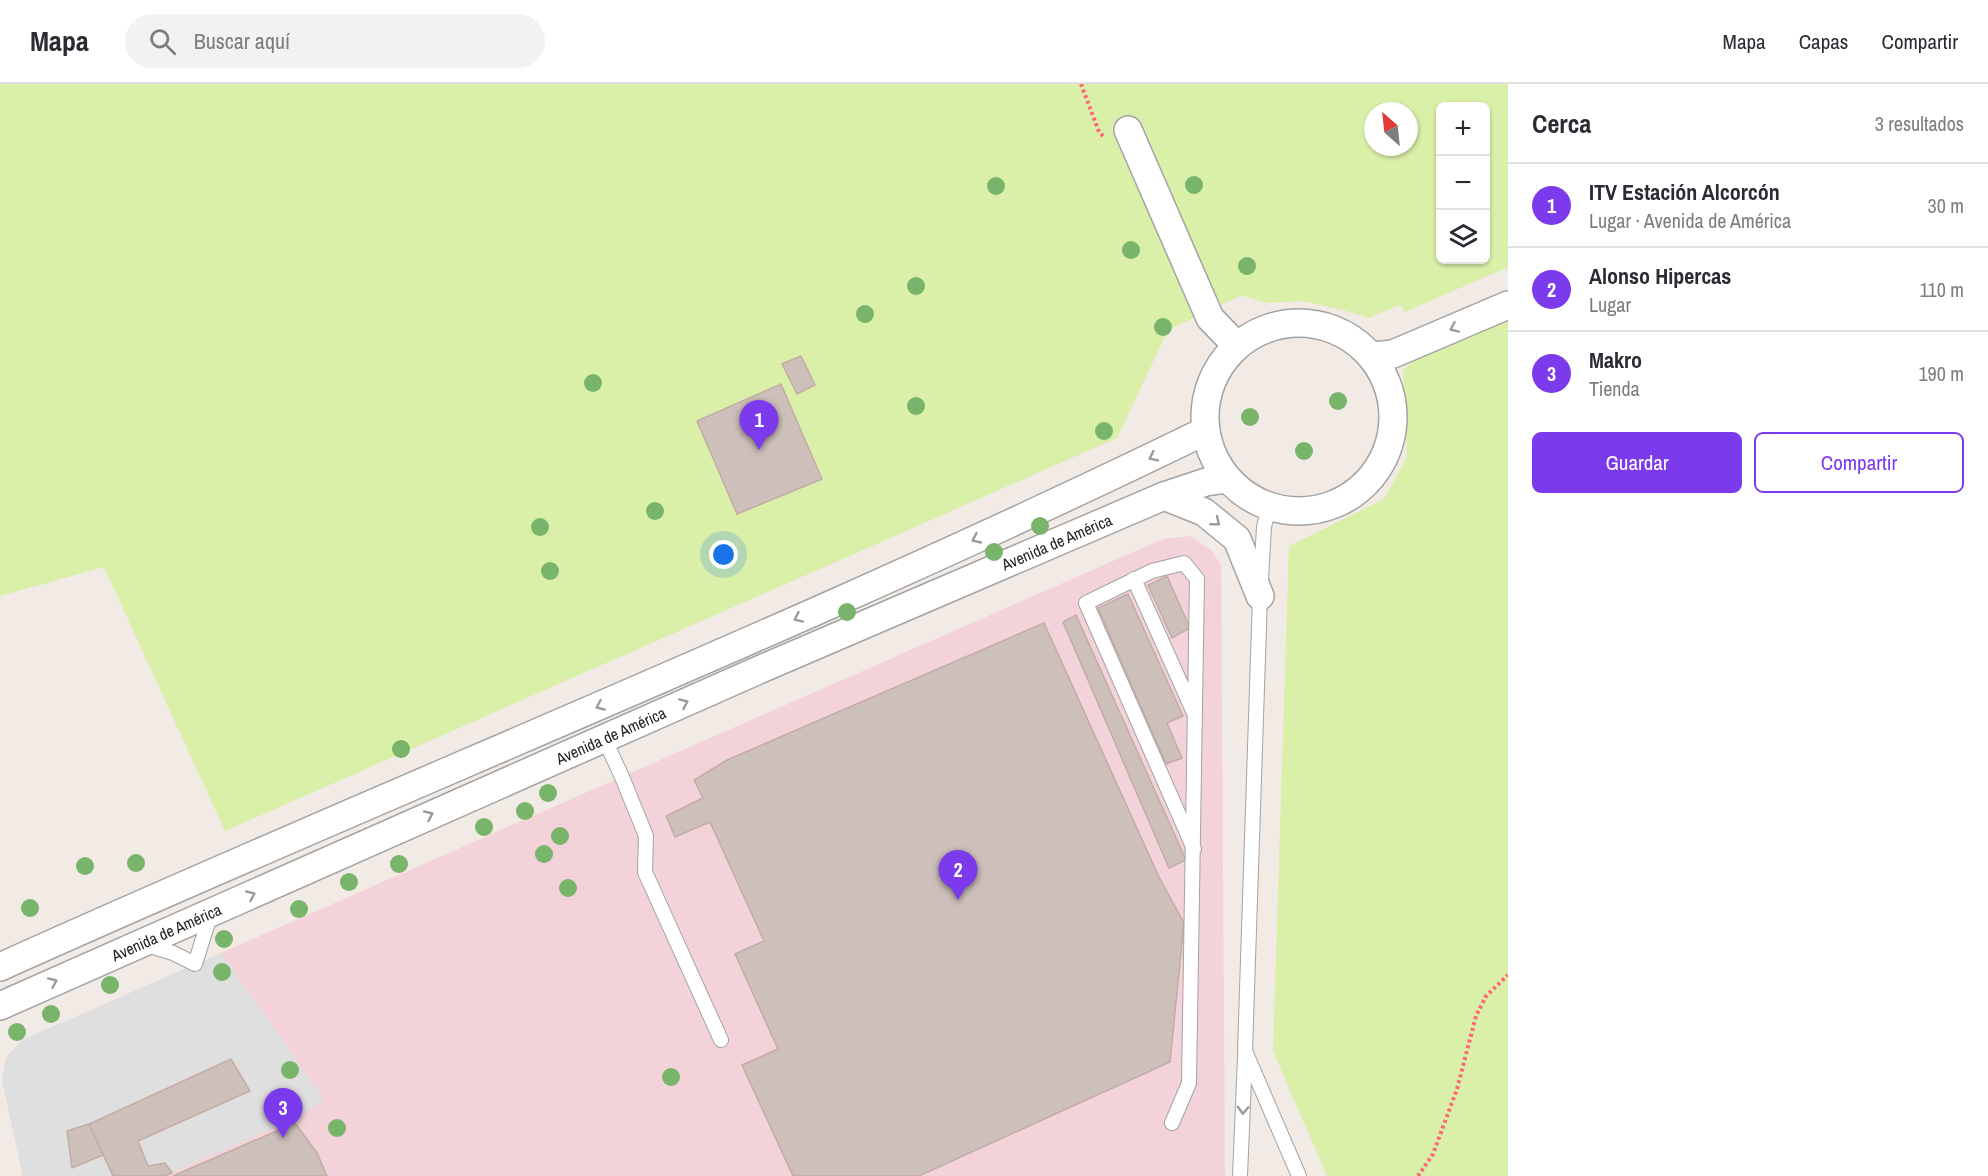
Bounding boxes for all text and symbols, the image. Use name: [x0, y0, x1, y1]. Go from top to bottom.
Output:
search box: [125, 14, 545, 68]
text: Mapa: [30, 22, 89, 60]
icon: search: [146, 25, 179, 58]
text: Buscar aquí: [194, 26, 290, 56]
text: Mapa: [1723, 27, 1766, 56]
text: Capas: [1799, 27, 1848, 56]
text: Compartir: [1881, 27, 1958, 56]
north arrow: [1364, 102, 1418, 156]
map controls: [1436, 102, 1490, 264]
button: +: [1436, 102, 1490, 156]
text: Cerca: [1532, 106, 1591, 141]
text: 3 resultados: [1875, 110, 1964, 137]
button: −: [1436, 156, 1490, 210]
text: ITV Estación Alcorcón: [1589, 177, 1780, 207]
text: 1: [1547, 192, 1556, 219]
text: 30 m: [1928, 192, 1964, 219]
text: Lugar · Avenida de América: [1589, 207, 1791, 234]
button: layers: [1436, 210, 1490, 264]
text: Alonso Hipercas: [1589, 261, 1731, 291]
text: 2: [1547, 276, 1556, 303]
text: 110 m: [1920, 276, 1964, 303]
text: Lugar: [1589, 291, 1631, 318]
one-way arrow: [1450, 321, 1461, 333]
text: Makro: [1589, 345, 1642, 375]
text: 3: [1547, 360, 1556, 387]
text: 190 m: [1918, 360, 1964, 387]
text: Tienda: [1589, 375, 1640, 402]
pin: 1: [740, 400, 778, 450]
button: Guardar: [1532, 432, 1742, 493]
button: Compartir: [1754, 432, 1964, 493]
one-way arrow: [1148, 449, 1159, 461]
street label: Avenida de América: [997, 508, 1116, 576]
one-way arrow: [1209, 515, 1220, 526]
one-way arrow: [971, 532, 982, 544]
your location: [709, 540, 738, 569]
one-way arrow: [793, 611, 804, 623]
one-way arrow: [678, 698, 689, 710]
one-way arrow: [596, 699, 607, 711]
street label: Avenida de América: [551, 701, 670, 770]
one-way arrow: [423, 810, 434, 822]
pin: 2: [938, 850, 978, 900]
one-way arrow: [245, 890, 256, 902]
street label: Avenida de América: [107, 898, 225, 967]
one-way arrow: [47, 977, 58, 989]
pin: 3: [264, 1088, 302, 1138]
one-way arrow: [1237, 1105, 1249, 1114]

